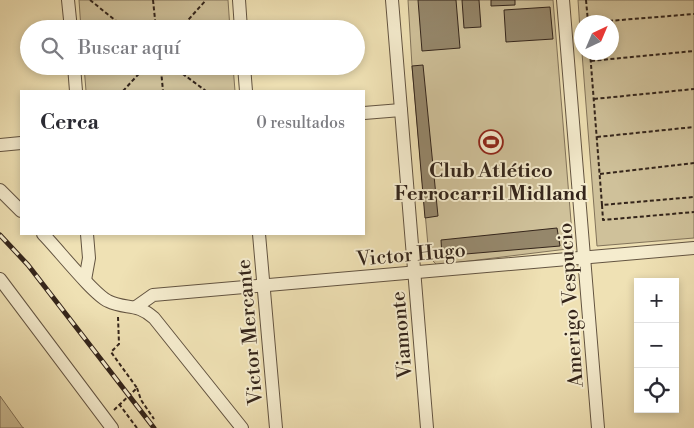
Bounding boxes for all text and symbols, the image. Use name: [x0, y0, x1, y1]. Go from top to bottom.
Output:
north arrow: [574, 15, 619, 60]
search box: [20, 20, 365, 75]
icon: search: [38, 34, 66, 62]
text: Buscar aquí: [78, 36, 180, 60]
text: Cerca: [40, 110, 99, 136]
text: 0 resultados: [256, 113, 345, 133]
sports icon: Club Atlético Ferrocarril Midland: [478, 129, 504, 155]
place label: Club Atlético Ferrocarril Midland: [394, 159, 588, 207]
street label: Amerigo Vespucio: [553, 222, 590, 389]
street label: Victor Hugo: [354, 238, 467, 273]
street label: Victor Mercante: [232, 258, 269, 407]
map controls: [634, 278, 679, 413]
button: +: [634, 278, 679, 323]
street label: Viamonte: [386, 290, 419, 381]
button: −: [634, 323, 679, 368]
button: locate: [634, 368, 679, 413]

